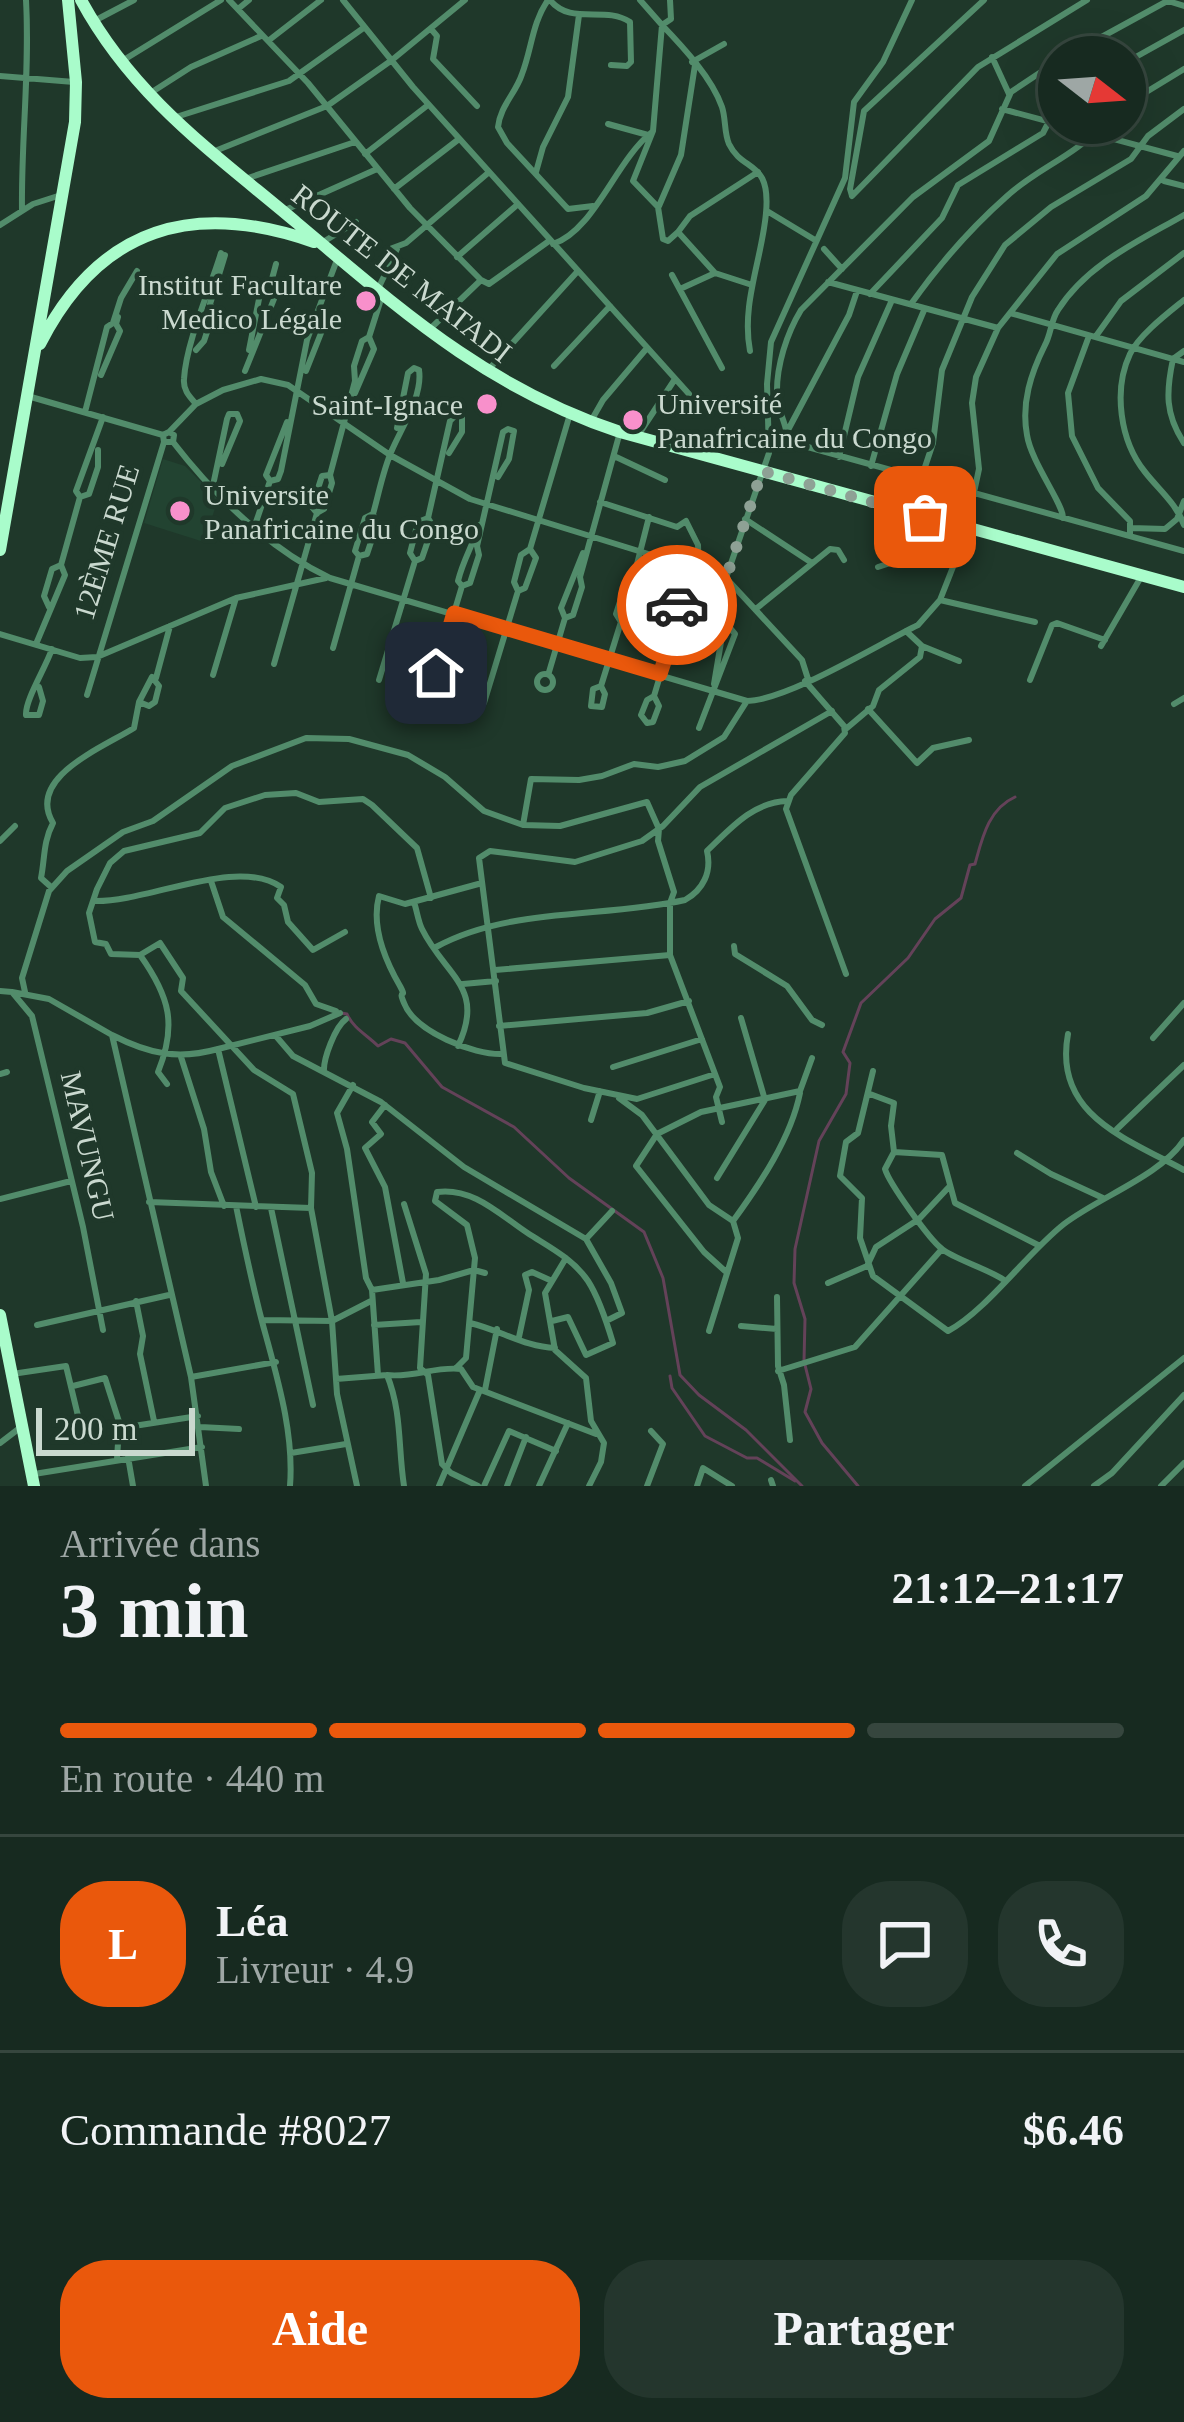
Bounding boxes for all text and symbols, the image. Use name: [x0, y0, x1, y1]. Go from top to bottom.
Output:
north arrow: [1038, 36, 1146, 144]
map controls: [1038, 36, 1146, 144]
street label: ROUTE DE MATADI: [286, 177, 518, 369]
place label: Institut Facultare Medico Légale: [138, 268, 342, 335]
marker: Institut Facultare Medico Légale: [353, 288, 379, 314]
place label: Université Panafricaine du Congo: [657, 387, 932, 454]
place label: Saint-Ignace: [311, 388, 463, 421]
marker: Saint-Ignace: [474, 391, 500, 417]
marker: Université Panafricaine du Congo: [620, 407, 646, 433]
street label: 12ÈME RUE: [67, 460, 145, 624]
pin: [874, 466, 976, 568]
place label: Universite Panafricaine du Congo: [204, 478, 479, 545]
icon: bag: [892, 484, 958, 550]
marker: Universite Panafricaine du Congo: [167, 498, 193, 524]
courier: [617, 545, 737, 665]
icon: car: [644, 572, 710, 638]
pin: [385, 622, 487, 724]
icon: home: [403, 640, 469, 706]
street label: MAVUNGU: [55, 1068, 121, 1224]
scale bar: [36, 1402, 195, 1455]
text: 200 m: [54, 1411, 137, 1447]
text: Arrivée dans: [60, 1522, 260, 1565]
text: 21:12–21:17: [892, 1563, 1124, 1613]
text: 3 min: [60, 1567, 249, 1654]
text: En route · 440 m: [60, 1757, 324, 1800]
button: chat: [842, 1881, 968, 2007]
button: phone: [998, 1881, 1124, 2007]
text: Léa: [216, 1896, 289, 1946]
text: L: [108, 1919, 138, 1969]
text: Livreur · 4.9: [216, 1948, 414, 1991]
text: Commande #8027: [60, 2105, 391, 2155]
text: $6.46: [1023, 2105, 1124, 2155]
button: Aide: [60, 2260, 580, 2398]
button: Partager: [604, 2260, 1124, 2398]

